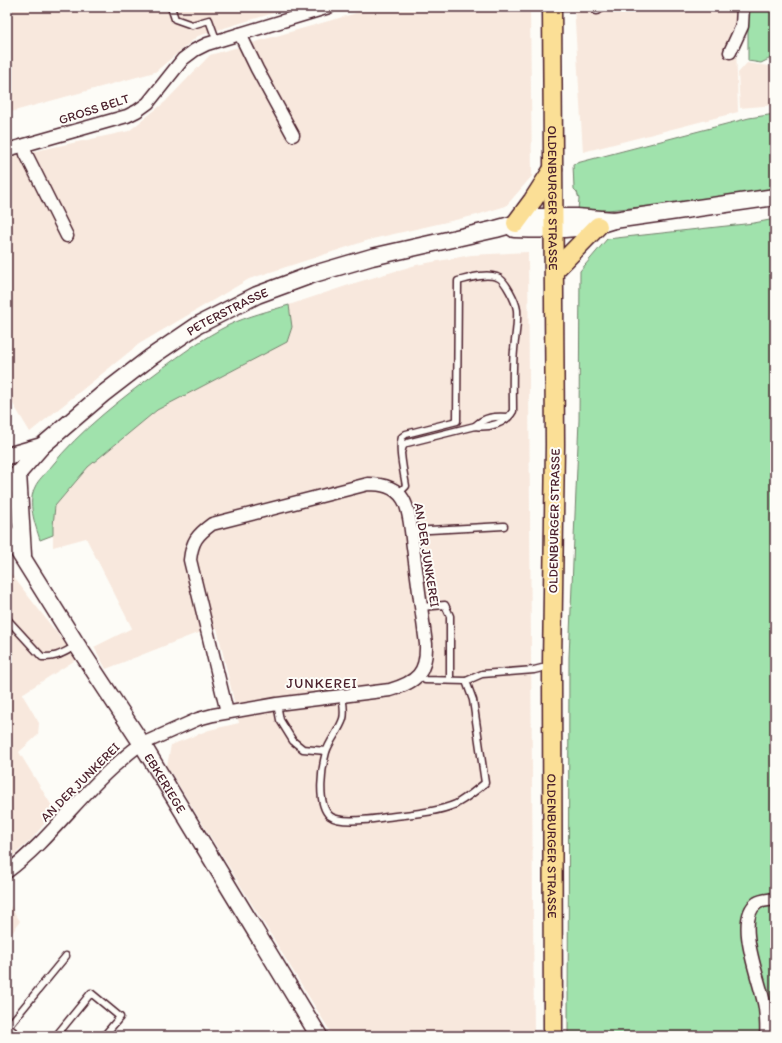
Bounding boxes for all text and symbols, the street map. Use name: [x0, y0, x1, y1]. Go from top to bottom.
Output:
street label: GROSS BELT: [57, 90, 132, 127]
street label: OLDENBURGER STRASSE: [545, 125, 561, 271]
street label: PETERSTRASSE: [183, 284, 270, 338]
street label: OLDENBURGER STRASSE: [545, 448, 563, 594]
street label: AN DER JUNKEREI: [411, 502, 443, 609]
district label: JUNKEREI: [286, 675, 358, 692]
street label: AN DER JUNKEREI: [37, 739, 123, 825]
street label: EBKERIEGE: [142, 750, 189, 816]
street label: OLDENBURGER STRASSE: [545, 773, 560, 918]

